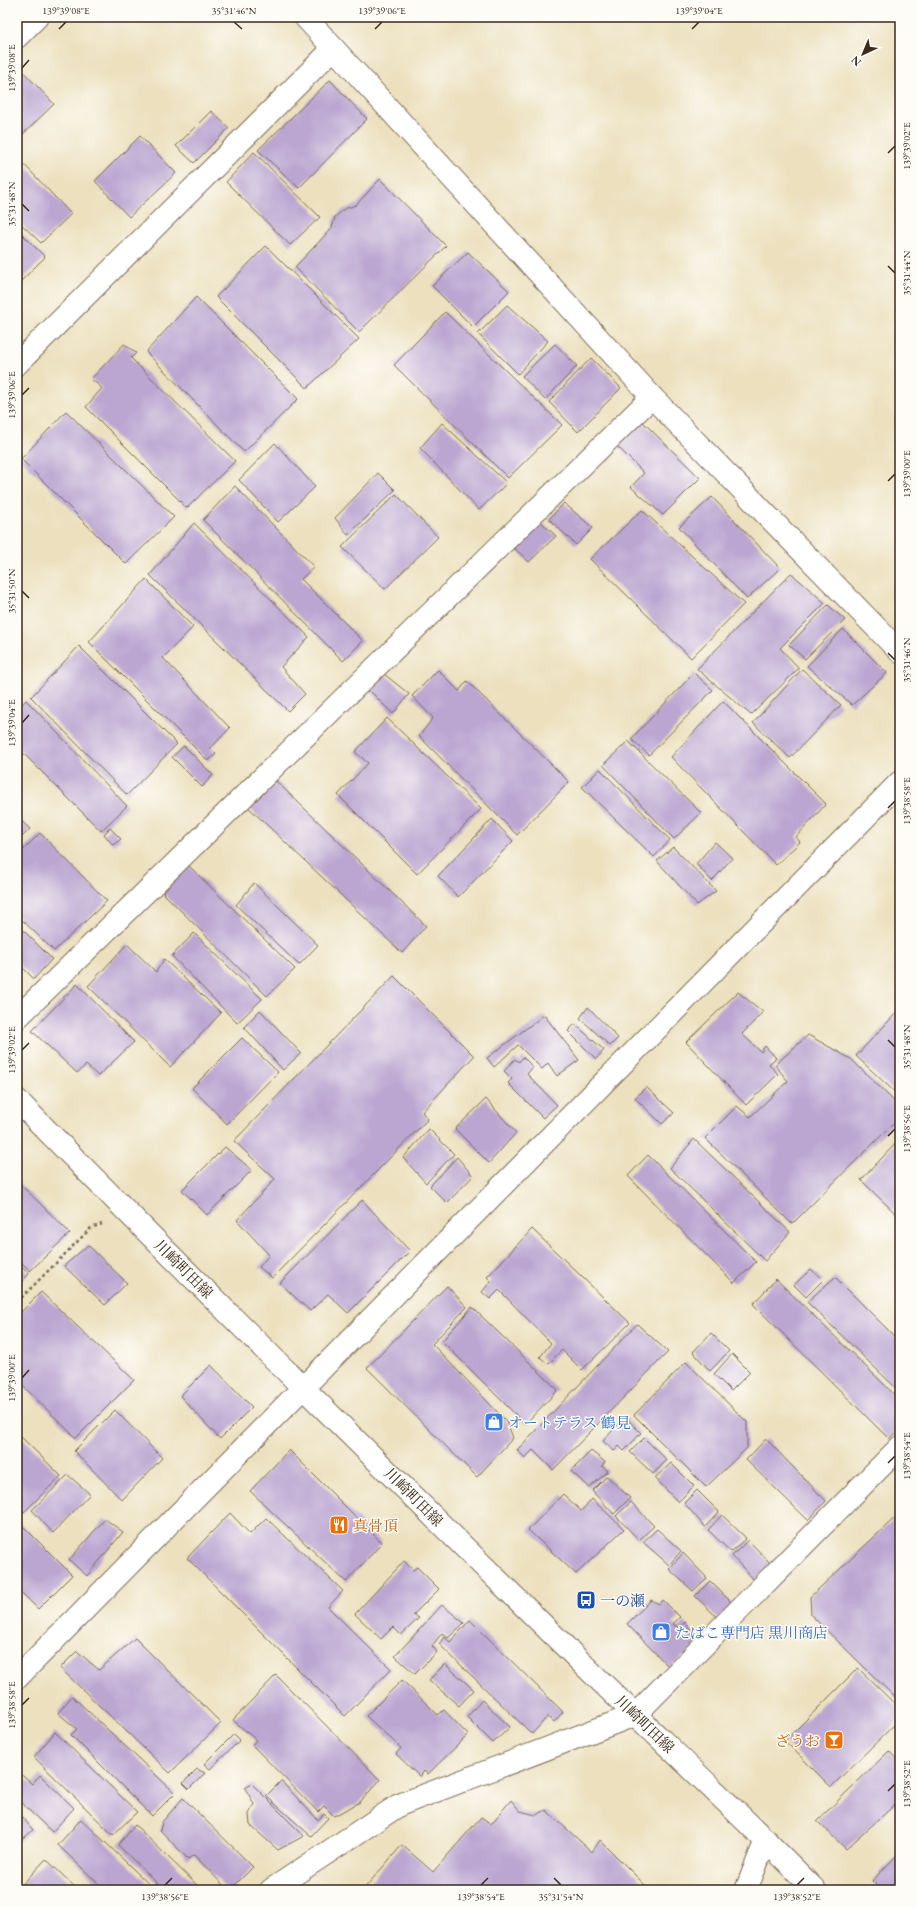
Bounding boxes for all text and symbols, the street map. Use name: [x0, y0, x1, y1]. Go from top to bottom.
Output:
text: 139°39'08"E: [42, 4, 90, 17]
text: 35°31'46"N: [212, 4, 257, 17]
text: 139°39'06"E: [358, 4, 406, 17]
text: 139°39'04"E: [675, 4, 723, 17]
north arrow: [843, 34, 883, 74]
text: 139°39'08"E: [5, 44, 18, 92]
text: N: [848, 53, 864, 69]
text: 139°39'02"E: [900, 122, 913, 170]
text: 35°31'48"N: [5, 181, 18, 226]
text: 35°31'44"N: [900, 250, 913, 295]
text: 139°39'06"E: [5, 371, 18, 419]
text: 139°39'00"E: [900, 450, 913, 498]
text: 35°31'50"N: [5, 568, 18, 613]
text: 35°31'46"N: [900, 637, 913, 682]
text: 139°39'04"E: [5, 699, 18, 747]
text: 139°38'58"E: [900, 777, 913, 825]
text: 35°31'48"N: [900, 1024, 913, 1069]
text: 139°39'02"E: [5, 1026, 18, 1074]
text: 139°38'56"E: [900, 1105, 913, 1153]
street label: 川崎町田線: [151, 1236, 217, 1302]
text: 139°39'00"E: [5, 1354, 18, 1402]
shop icon: オートテラス 鶴見: [483, 1411, 505, 1433]
place label: オートテラス 鶴見: [508, 1413, 631, 1432]
text: 139°38'54"E: [900, 1432, 913, 1480]
street label: 川崎町田線: [381, 1464, 447, 1530]
restaurant icon: 真骨頂: [328, 1514, 350, 1536]
place label: 真骨頂: [353, 1516, 398, 1535]
bus stop icon: 一の瀬: [575, 1589, 597, 1611]
place label: 一の瀬: [600, 1591, 645, 1610]
shop icon: たばこ専門店 黒川商店: [650, 1621, 672, 1643]
place label: たばこ専門店 黒川商店: [675, 1623, 828, 1642]
text: 139°38'58"E: [5, 1681, 18, 1729]
street label: 川崎町田線: [611, 1691, 679, 1757]
bar icon: ざうお: [823, 1729, 845, 1751]
place label: ざうお: [775, 1731, 820, 1750]
text: 139°38'52"E: [900, 1760, 913, 1808]
text: 139°38'56"E: [141, 1890, 189, 1903]
text: 139°38'54"E: [457, 1890, 505, 1903]
text: 35°31'54"N: [539, 1890, 584, 1903]
text: 139°38'52"E: [773, 1890, 821, 1903]

